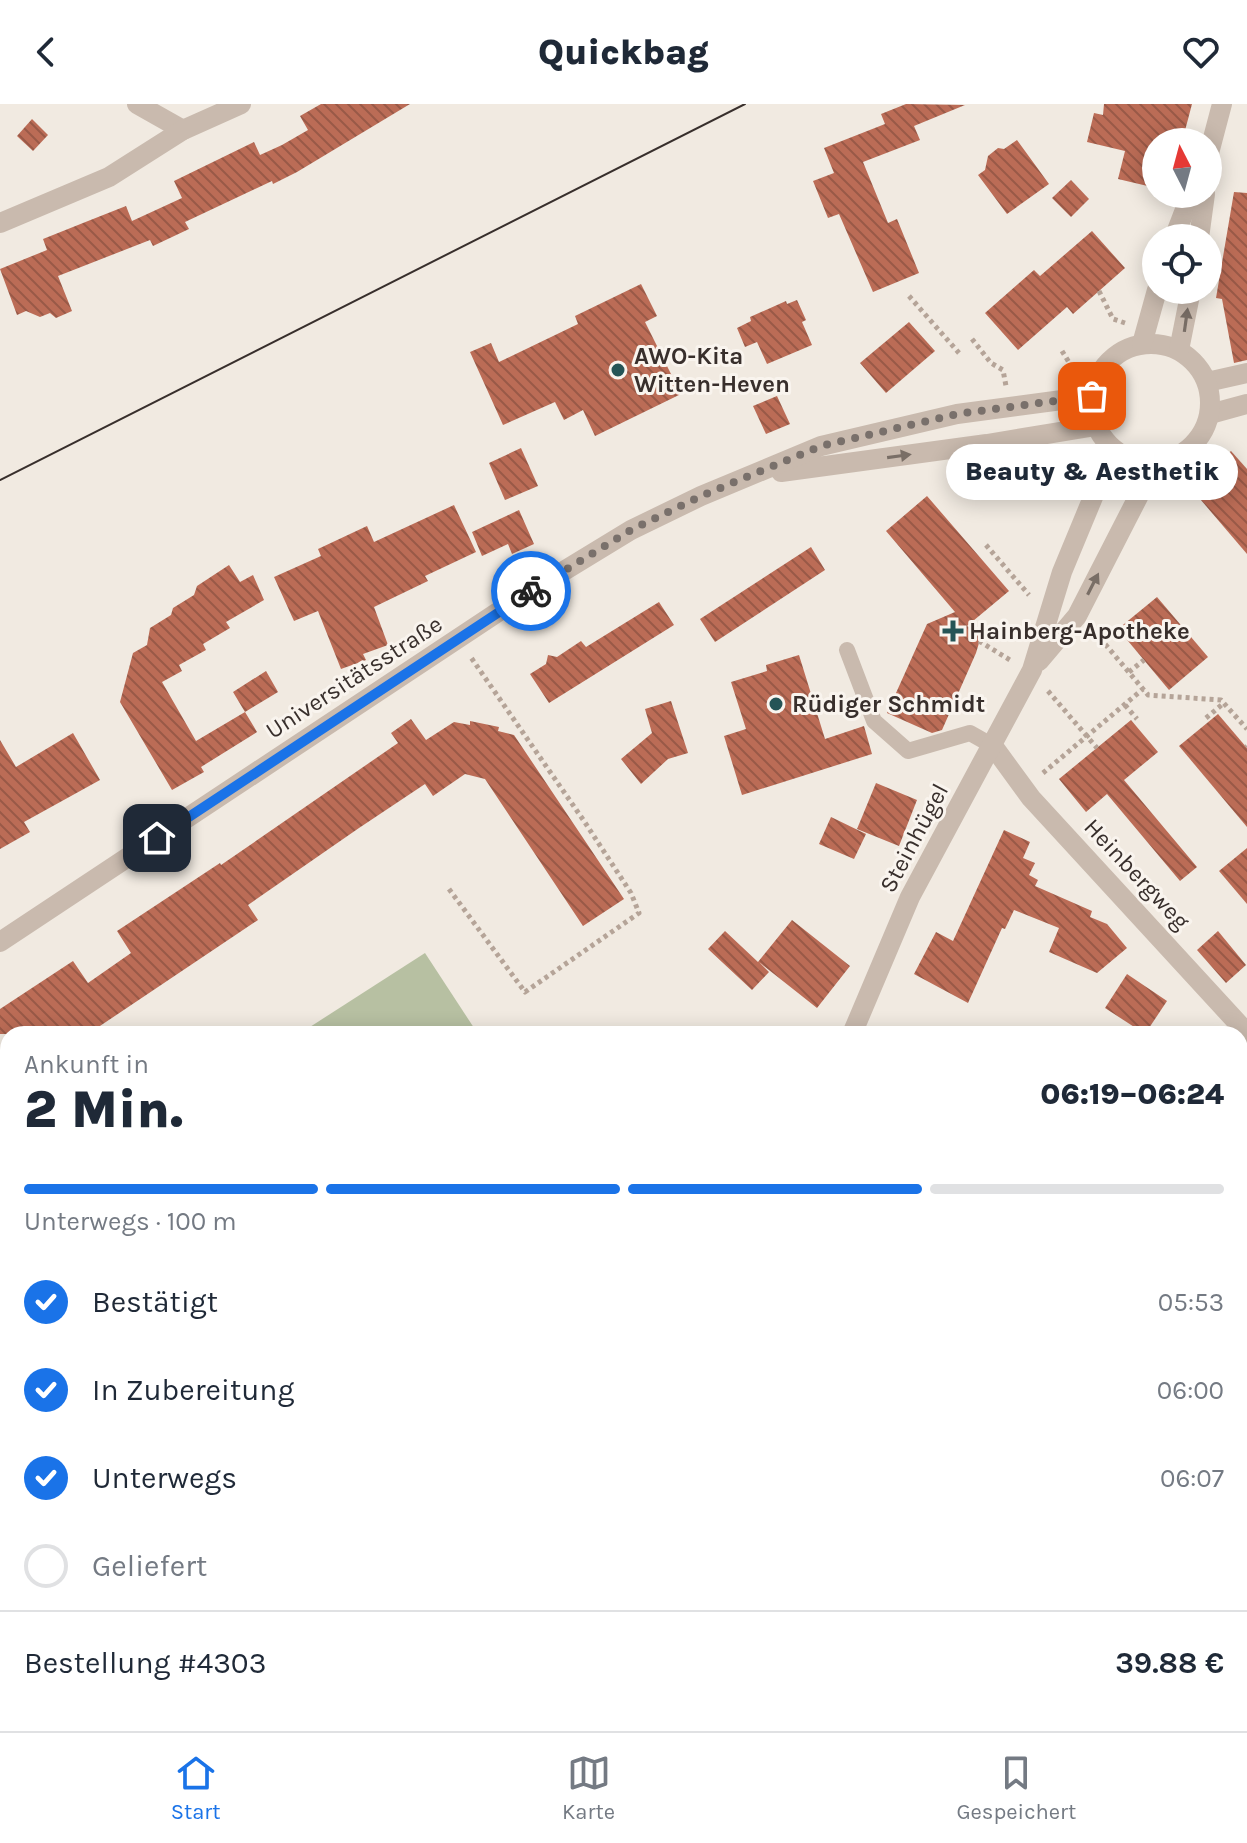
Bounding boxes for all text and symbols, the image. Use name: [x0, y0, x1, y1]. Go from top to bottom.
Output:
icon: back: [24, 30, 68, 74]
icon: heart: [1179, 30, 1223, 74]
text: Quickbag: [538, 31, 709, 73]
north arrow: [1142, 128, 1222, 208]
map controls: [1142, 128, 1222, 304]
button: locate: [1142, 224, 1222, 304]
one-way arrow: [1180, 308, 1193, 333]
place label: AWO-Kita Witten-Heven: [634, 342, 790, 398]
marker: AWO-Kita Witten-Heven: [609, 361, 627, 379]
pin: [1058, 362, 1126, 430]
icon: bag: [1070, 374, 1114, 418]
callout: Beauty & Aesthetik: [946, 444, 1238, 500]
one-way arrow: [887, 449, 912, 462]
text: Beauty & Aesthetik: [965, 456, 1219, 487]
courier: [491, 551, 571, 631]
icon: bike: [509, 569, 553, 613]
one-way arrow: [1086, 573, 1100, 596]
street label: Universitätsstraße: [261, 610, 447, 744]
place label: Hainberg-Apotheke: [969, 617, 1190, 645]
marker: Hainberg-Apotheke: [944, 622, 962, 640]
place label: Rüdiger Schmidt: [792, 690, 985, 718]
marker: Rüdiger Schmidt: [767, 695, 785, 713]
street label: Steinhügel: [874, 779, 954, 897]
pin: [123, 804, 191, 872]
street label: Heinbergweg: [1078, 813, 1196, 936]
icon: home: [135, 816, 179, 860]
text: Ankunft in: [24, 1049, 149, 1080]
text: 06:19–06:24: [1040, 1076, 1224, 1112]
text: 2 Min.: [24, 1079, 183, 1140]
text: Unterwegs · 100 m: [24, 1206, 237, 1237]
icon: check: [24, 1280, 68, 1324]
text: Bestätigt: [92, 1284, 218, 1320]
text: 05:53: [1158, 1287, 1224, 1318]
icon: check: [24, 1368, 68, 1412]
text: In Zubereitung: [92, 1372, 294, 1408]
text: 06:00: [1157, 1375, 1224, 1406]
icon: check: [24, 1456, 68, 1500]
text: Unterwegs: [92, 1460, 237, 1496]
text: 06:07: [1160, 1463, 1224, 1494]
text: Geliefert: [92, 1548, 207, 1584]
text: Bestellung #4303: [24, 1645, 266, 1681]
text: 39.88 €: [1115, 1645, 1224, 1681]
tab: Start: [171, 1751, 221, 1825]
tab: Karte: [562, 1751, 615, 1825]
tab: Gespeichert: [956, 1751, 1076, 1825]

